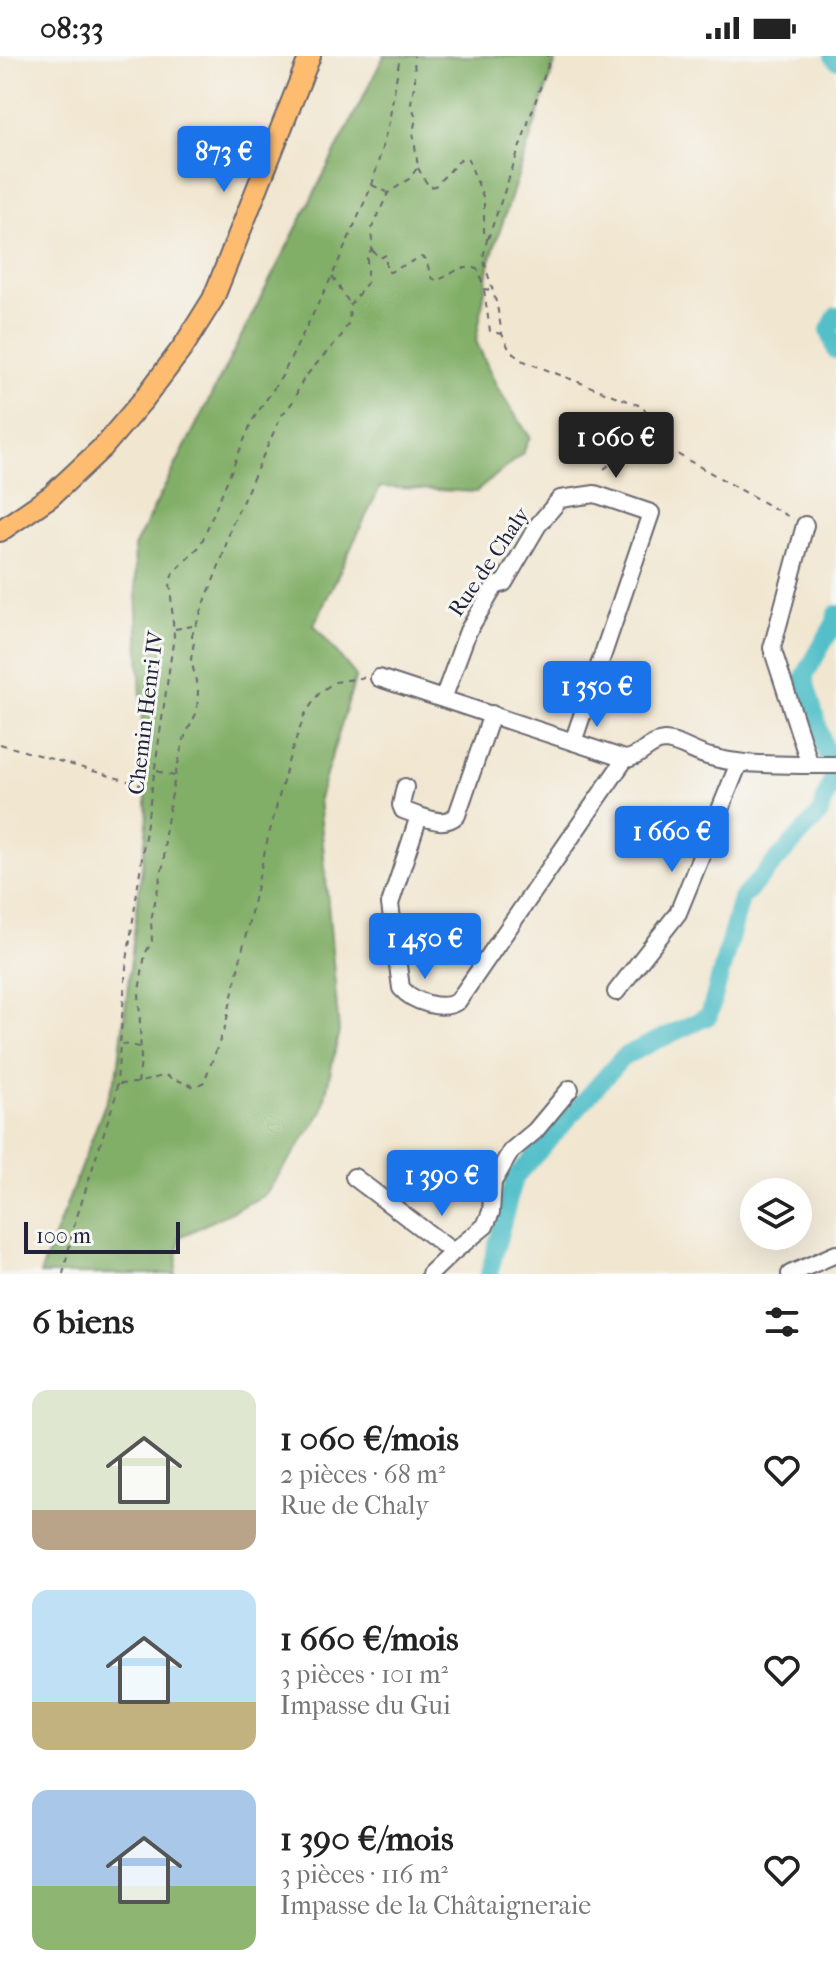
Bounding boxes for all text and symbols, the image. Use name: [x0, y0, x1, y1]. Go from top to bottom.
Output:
text: 08:33: [40, 11, 104, 46]
pin: 873 €: [168, 126, 280, 194]
text: 873 €: [195, 136, 253, 167]
pin: 1 060 €: [542, 412, 690, 480]
text: 1 060 €: [577, 422, 655, 453]
street label: Rue de Chaly: [443, 502, 536, 621]
street label: Chemin Henri IV: [123, 629, 169, 796]
pin: 1 350 €: [523, 661, 671, 729]
text: 1 350 €: [561, 671, 633, 702]
pin: 1 660 €: [598, 806, 746, 874]
text: 1 660 €: [633, 816, 711, 847]
pin: 1 450 €: [351, 913, 499, 981]
text: 1 450 €: [387, 923, 463, 954]
pin: 1 390 €: [368, 1150, 516, 1218]
text: 1 390 €: [405, 1160, 479, 1191]
map controls: [740, 1178, 812, 1250]
button: layers: [740, 1178, 812, 1250]
scale bar: [24, 1218, 180, 1254]
text: 100 m: [36, 1223, 91, 1249]
icon: filters: [760, 1300, 804, 1344]
text: 6 biens: [32, 1302, 134, 1342]
text: 1 060 €/mois: [280, 1419, 459, 1459]
icon: home: [96, 1422, 192, 1518]
icon: heart: [760, 1448, 804, 1492]
text: 2 pièces · 68 m²: [280, 1459, 445, 1490]
text: Rue de Chaly: [280, 1490, 429, 1521]
text: 1 660 €/mois: [280, 1619, 459, 1659]
icon: home: [96, 1622, 192, 1718]
icon: heart: [760, 1648, 804, 1692]
text: 3 pièces · 101 m²: [280, 1659, 448, 1690]
text: Impasse du Gui: [280, 1690, 451, 1721]
text: 1 390 €/mois: [280, 1819, 453, 1859]
icon: home: [96, 1822, 192, 1918]
icon: heart: [760, 1848, 804, 1892]
text: 3 pièces · 116 m²: [280, 1859, 448, 1890]
text: Impasse de la Châtaigneraie: [280, 1890, 591, 1921]

